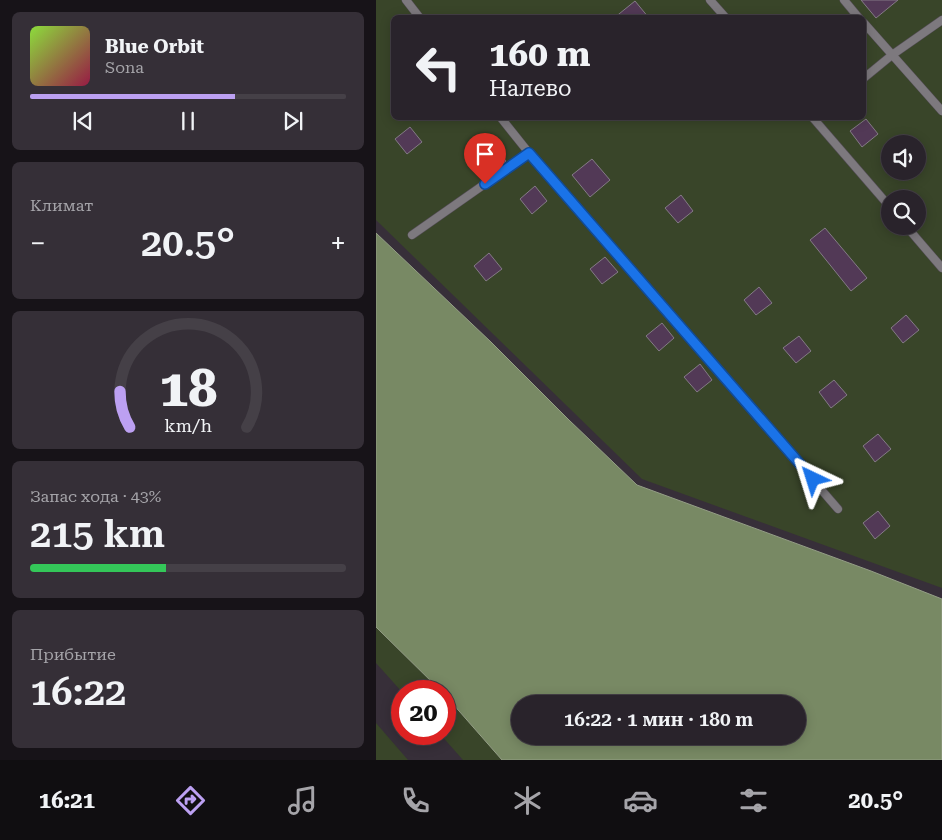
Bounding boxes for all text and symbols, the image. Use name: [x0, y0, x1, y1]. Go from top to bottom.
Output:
text: 160 m: [489, 34, 590, 75]
text: Blue Orbit: [105, 35, 204, 58]
icon: left: [406, 35, 471, 100]
text: Sona: [105, 58, 144, 77]
text: Налево: [489, 76, 572, 101]
icon: previous: [69, 107, 97, 135]
icon: pause: [174, 107, 202, 135]
icon: next: [279, 107, 307, 135]
pin: [464, 133, 506, 184]
map controls: [881, 135, 926, 235]
button: sound: [881, 135, 926, 180]
icon: arrive: [471, 140, 499, 168]
button: search: [881, 190, 926, 235]
text: Климат: [30, 196, 93, 215]
text: 20.5°: [141, 221, 235, 265]
text: −: [30, 227, 46, 260]
text: +: [330, 227, 346, 260]
text: 18: [159, 358, 217, 419]
text: km/h: [164, 415, 212, 436]
position arrow: [786, 452, 838, 504]
text: Запас хода · 43%: [30, 487, 161, 506]
text: 215 km: [30, 512, 165, 556]
text: Прибытие: [30, 645, 116, 664]
text: 16:22: [30, 670, 126, 714]
speed limit sign: 20: [391, 680, 456, 745]
text: 16:22 · 1 мин · 180 m: [564, 708, 753, 731]
icon: directions: [173, 783, 208, 818]
icon: music: [285, 783, 320, 818]
icon: phone: [398, 783, 433, 818]
icon: climate: [510, 783, 545, 818]
icon: car: [623, 783, 658, 818]
icon: filters: [736, 783, 771, 818]
text: 16:21: [39, 788, 95, 813]
text: 20.5°: [848, 788, 903, 813]

